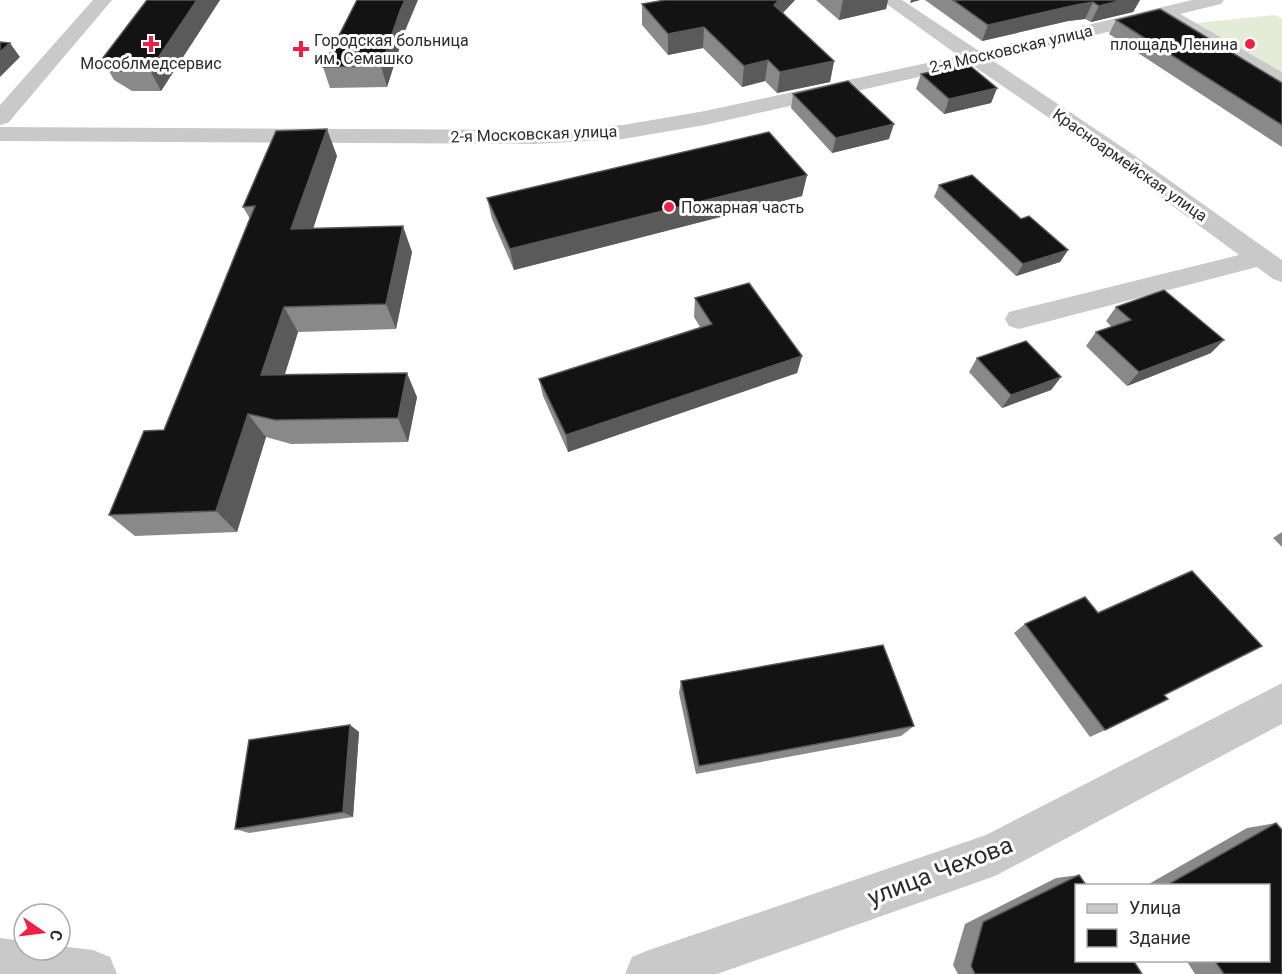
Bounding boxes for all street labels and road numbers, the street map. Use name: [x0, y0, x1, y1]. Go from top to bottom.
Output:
street label: 2-я Московская улица: [928, 21, 1094, 77]
street label: Красноармейская улица: [1049, 104, 1211, 226]
street label: 2-я Московская улица: [450, 122, 618, 146]
street label: улица Чехова: [863, 830, 1017, 912]

